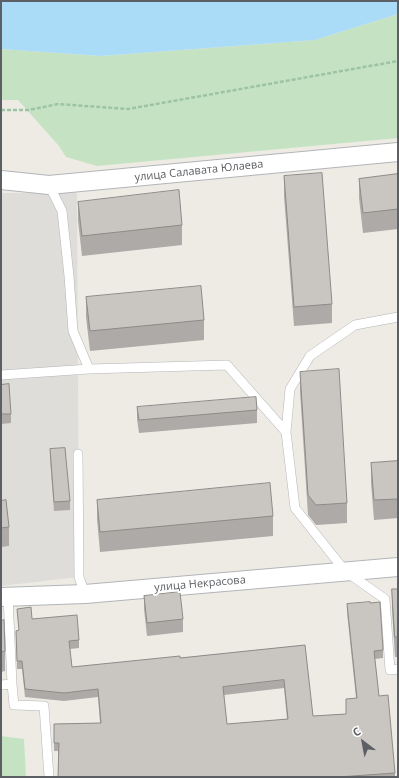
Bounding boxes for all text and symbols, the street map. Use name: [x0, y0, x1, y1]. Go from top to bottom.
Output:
street label: улица Салавата Юлаева: [134, 158, 264, 184]
street label: улица Некрасова: [154, 573, 246, 595]
north arrow: [343, 722, 383, 762]
text: С: [349, 723, 363, 740]

